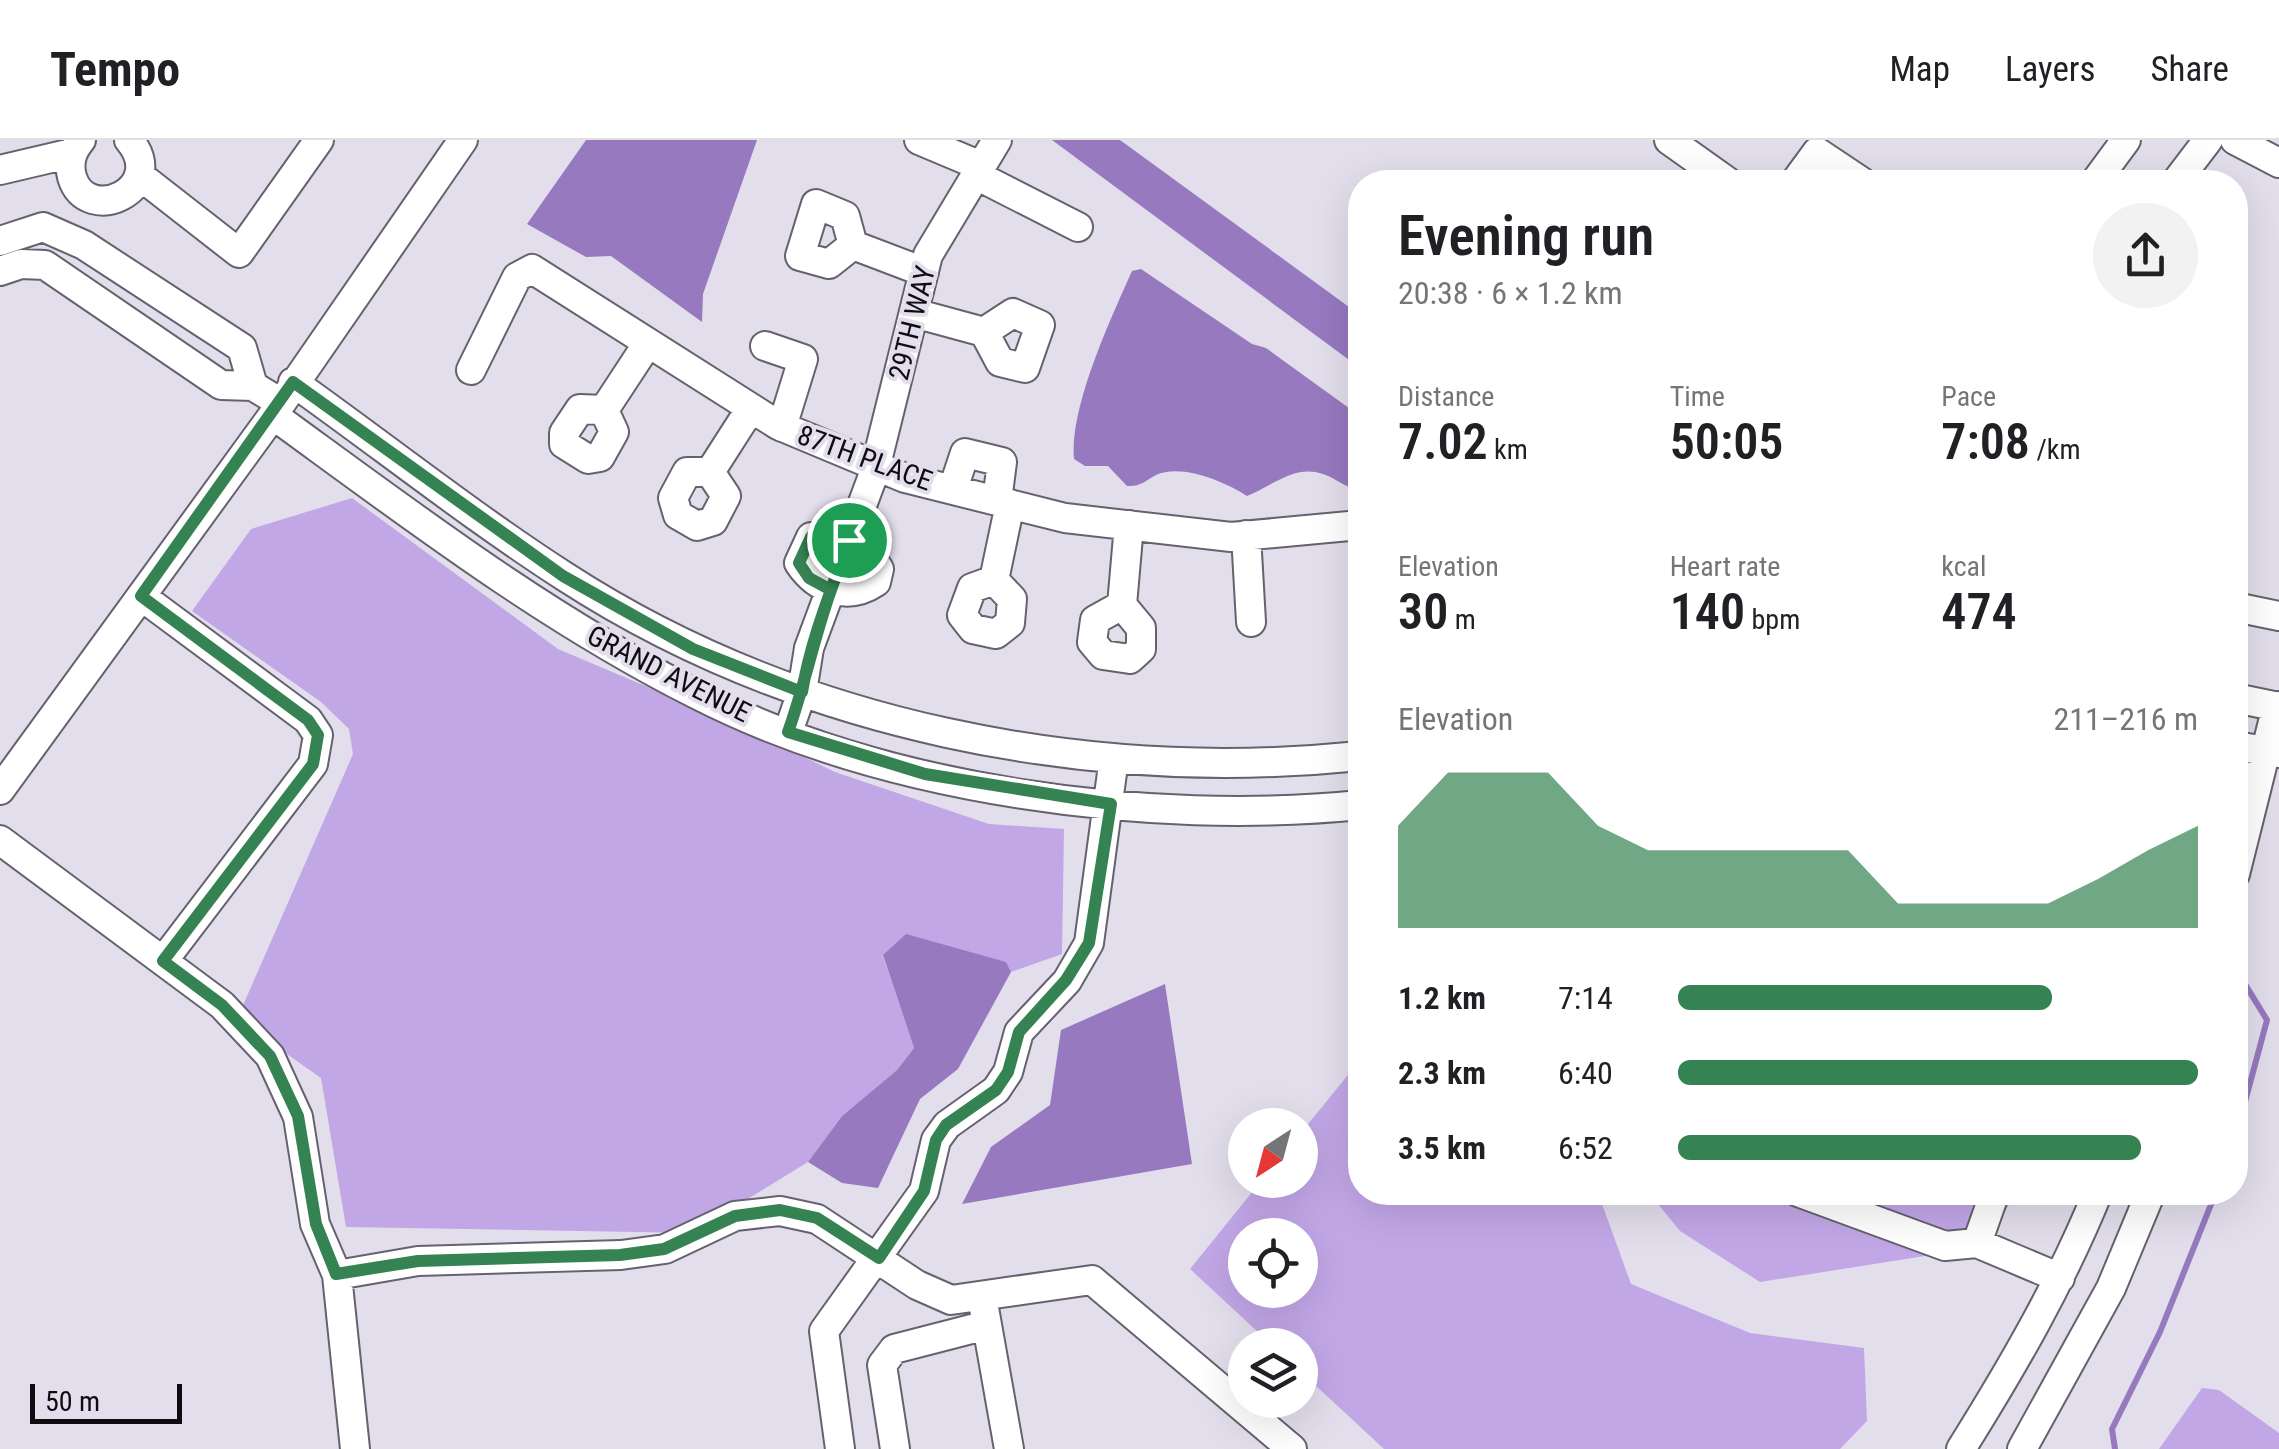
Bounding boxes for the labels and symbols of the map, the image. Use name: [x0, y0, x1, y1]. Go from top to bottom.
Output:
street label: 29TH WAY: [882, 262, 942, 383]
street label: 87TH PLACE: [793, 418, 937, 498]
pin: [807, 498, 892, 583]
street label: GRAND AVENUE: [582, 619, 756, 729]
north arrow: [1228, 1108, 1318, 1198]
scale bar: [30, 1379, 182, 1424]

